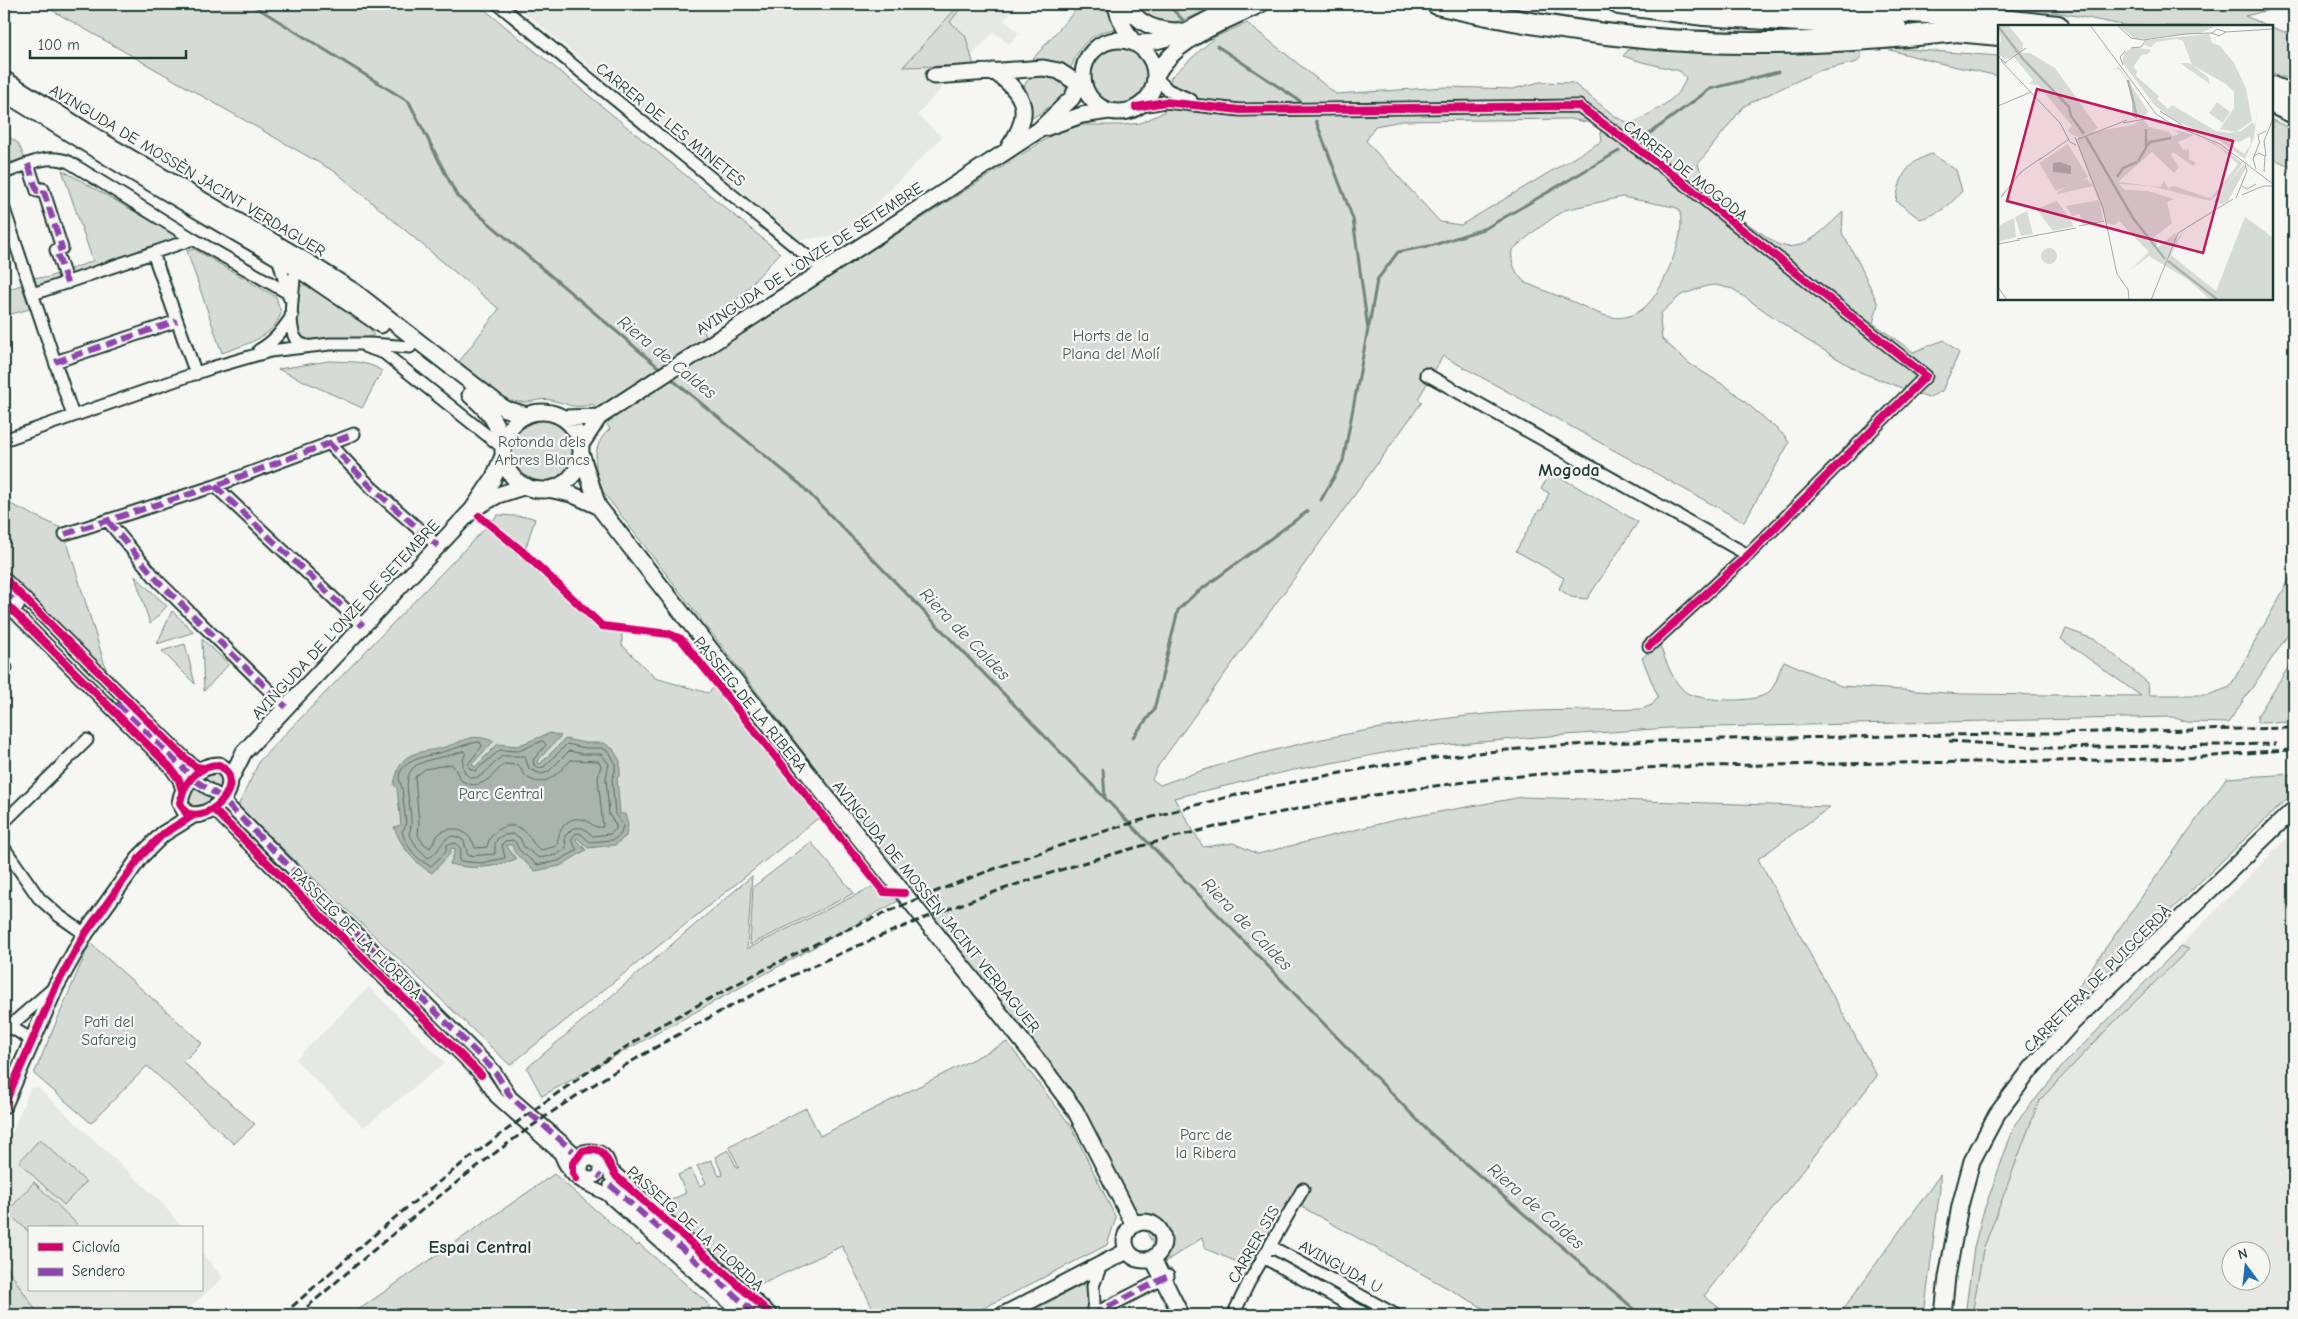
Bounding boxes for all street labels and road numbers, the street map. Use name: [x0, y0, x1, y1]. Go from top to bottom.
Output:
street label: CARRER DE LES MINETES: [592, 59, 749, 190]
street label: AVINGUDA DE MOSSÈN JACINT VERDAGUER: [46, 80, 330, 261]
street label: CARRER DE MOGODA: [1620, 117, 1751, 225]
street label: AVINGUDA DE L'ONZE DE SETEMBRE: [693, 179, 927, 339]
street label: AVINGUDA DE L'ONZE DE SETEMBRE: [248, 516, 443, 723]
street label: PASSEIG DE LA RIBERA: [690, 633, 811, 776]
street label: AVINGUDA DE MOSSÈN JACINT VERDAGUER: [829, 776, 1045, 1036]
street label: PASSEIG DE LA FLORIDA: [287, 865, 425, 1003]
street label: CARRETERA DE PUIGCERDÀ: [2020, 901, 2175, 1056]
street label: PASSEIG DE LA FLORIDA: [623, 1163, 767, 1295]
street label: CARRER SIS: [1224, 1202, 1283, 1287]
street label: AVINGUDA U: [1296, 1237, 1385, 1297]

